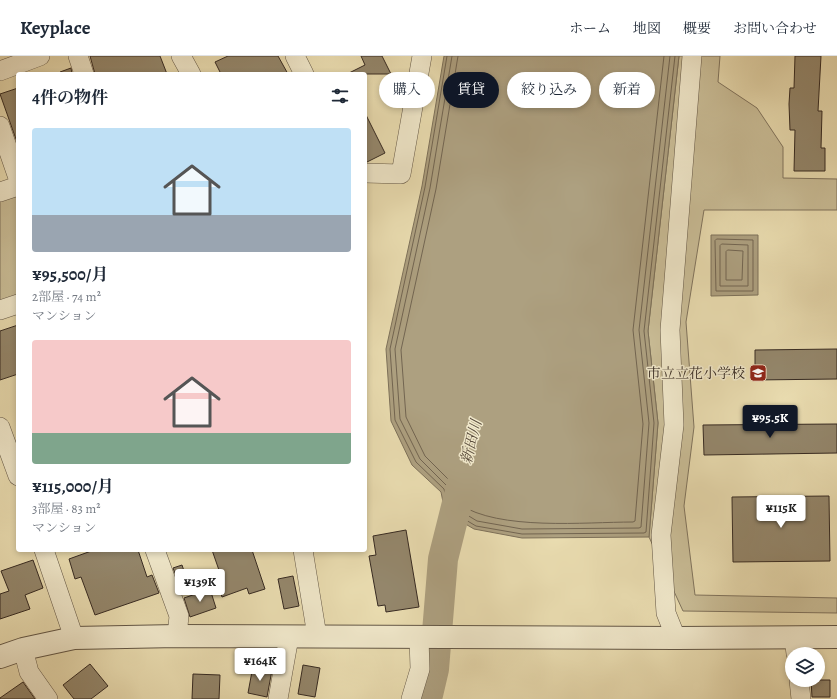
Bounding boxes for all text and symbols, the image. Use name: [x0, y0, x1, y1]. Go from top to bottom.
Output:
text: Keyplace: [20, 15, 90, 41]
text: ホーム: [569, 19, 611, 38]
text: 地図: [633, 19, 661, 38]
text: 概要: [683, 19, 711, 38]
text: お問い合わせ: [733, 19, 817, 38]
chip: 購入: [379, 72, 435, 108]
chip: 賃貸: [443, 72, 499, 108]
chip: 絞り込み: [507, 72, 591, 108]
chip: 新着: [599, 72, 655, 108]
icon: filters: [329, 85, 351, 107]
text: 4件の物件: [32, 86, 108, 109]
icon: home: [156, 154, 228, 226]
text: ¥95,500/月: [32, 263, 108, 286]
text: 2部屋 · 74 m²: [32, 288, 101, 305]
text: マンション: [32, 307, 96, 324]
school or university icon: 市立立花小学校: [748, 363, 768, 383]
place label: 市立立花小学校: [647, 364, 745, 383]
icon: home: [156, 366, 228, 438]
pin: ¥95.5K: [737, 405, 803, 439]
text: ¥95.5K: [752, 409, 788, 426]
water label: 新田川: [456, 416, 487, 466]
text: ¥115,000/月: [32, 475, 114, 498]
pin: ¥115K: [753, 495, 809, 529]
text: ¥115K: [766, 499, 796, 516]
text: 3部屋 · 83 m²: [32, 500, 101, 517]
text: マンション: [32, 519, 96, 536]
pin: ¥139K: [172, 569, 228, 603]
text: ¥139K: [184, 573, 216, 590]
map controls: [785, 647, 825, 687]
button: layers: [785, 647, 825, 687]
pin: ¥164K: [232, 648, 288, 682]
text: ¥164K: [244, 652, 276, 669]

